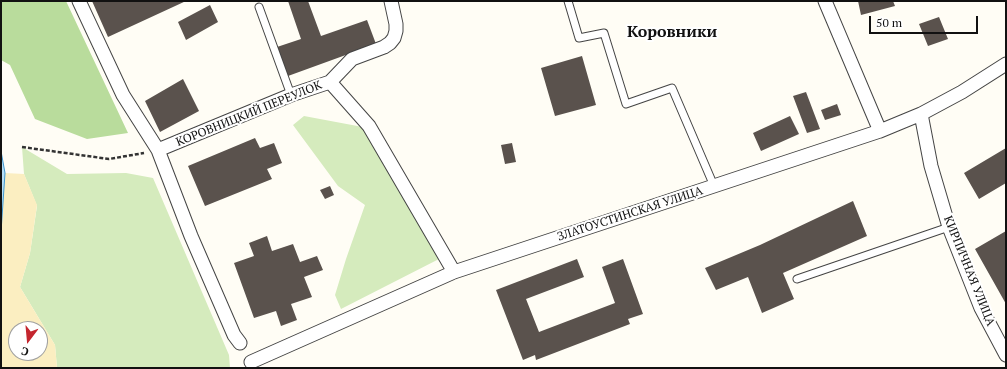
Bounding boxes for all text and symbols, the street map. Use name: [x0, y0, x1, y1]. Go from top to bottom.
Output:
scale bar: [871, 8, 980, 34]
text: 50 m: [876, 15, 902, 30]
district label: Коровники: [627, 22, 717, 42]
street label: КОРОВНИЦКИЙ ПЕРЕУЛОК: [174, 78, 324, 150]
street label: ЗЛАТОУСТИНСКАЯ УЛИЦА: [555, 184, 705, 244]
street label: КИРПИЧНАЯ УЛИЦА: [940, 214, 998, 328]
north arrow: [8, 321, 48, 361]
text: С: [20, 344, 30, 359]

